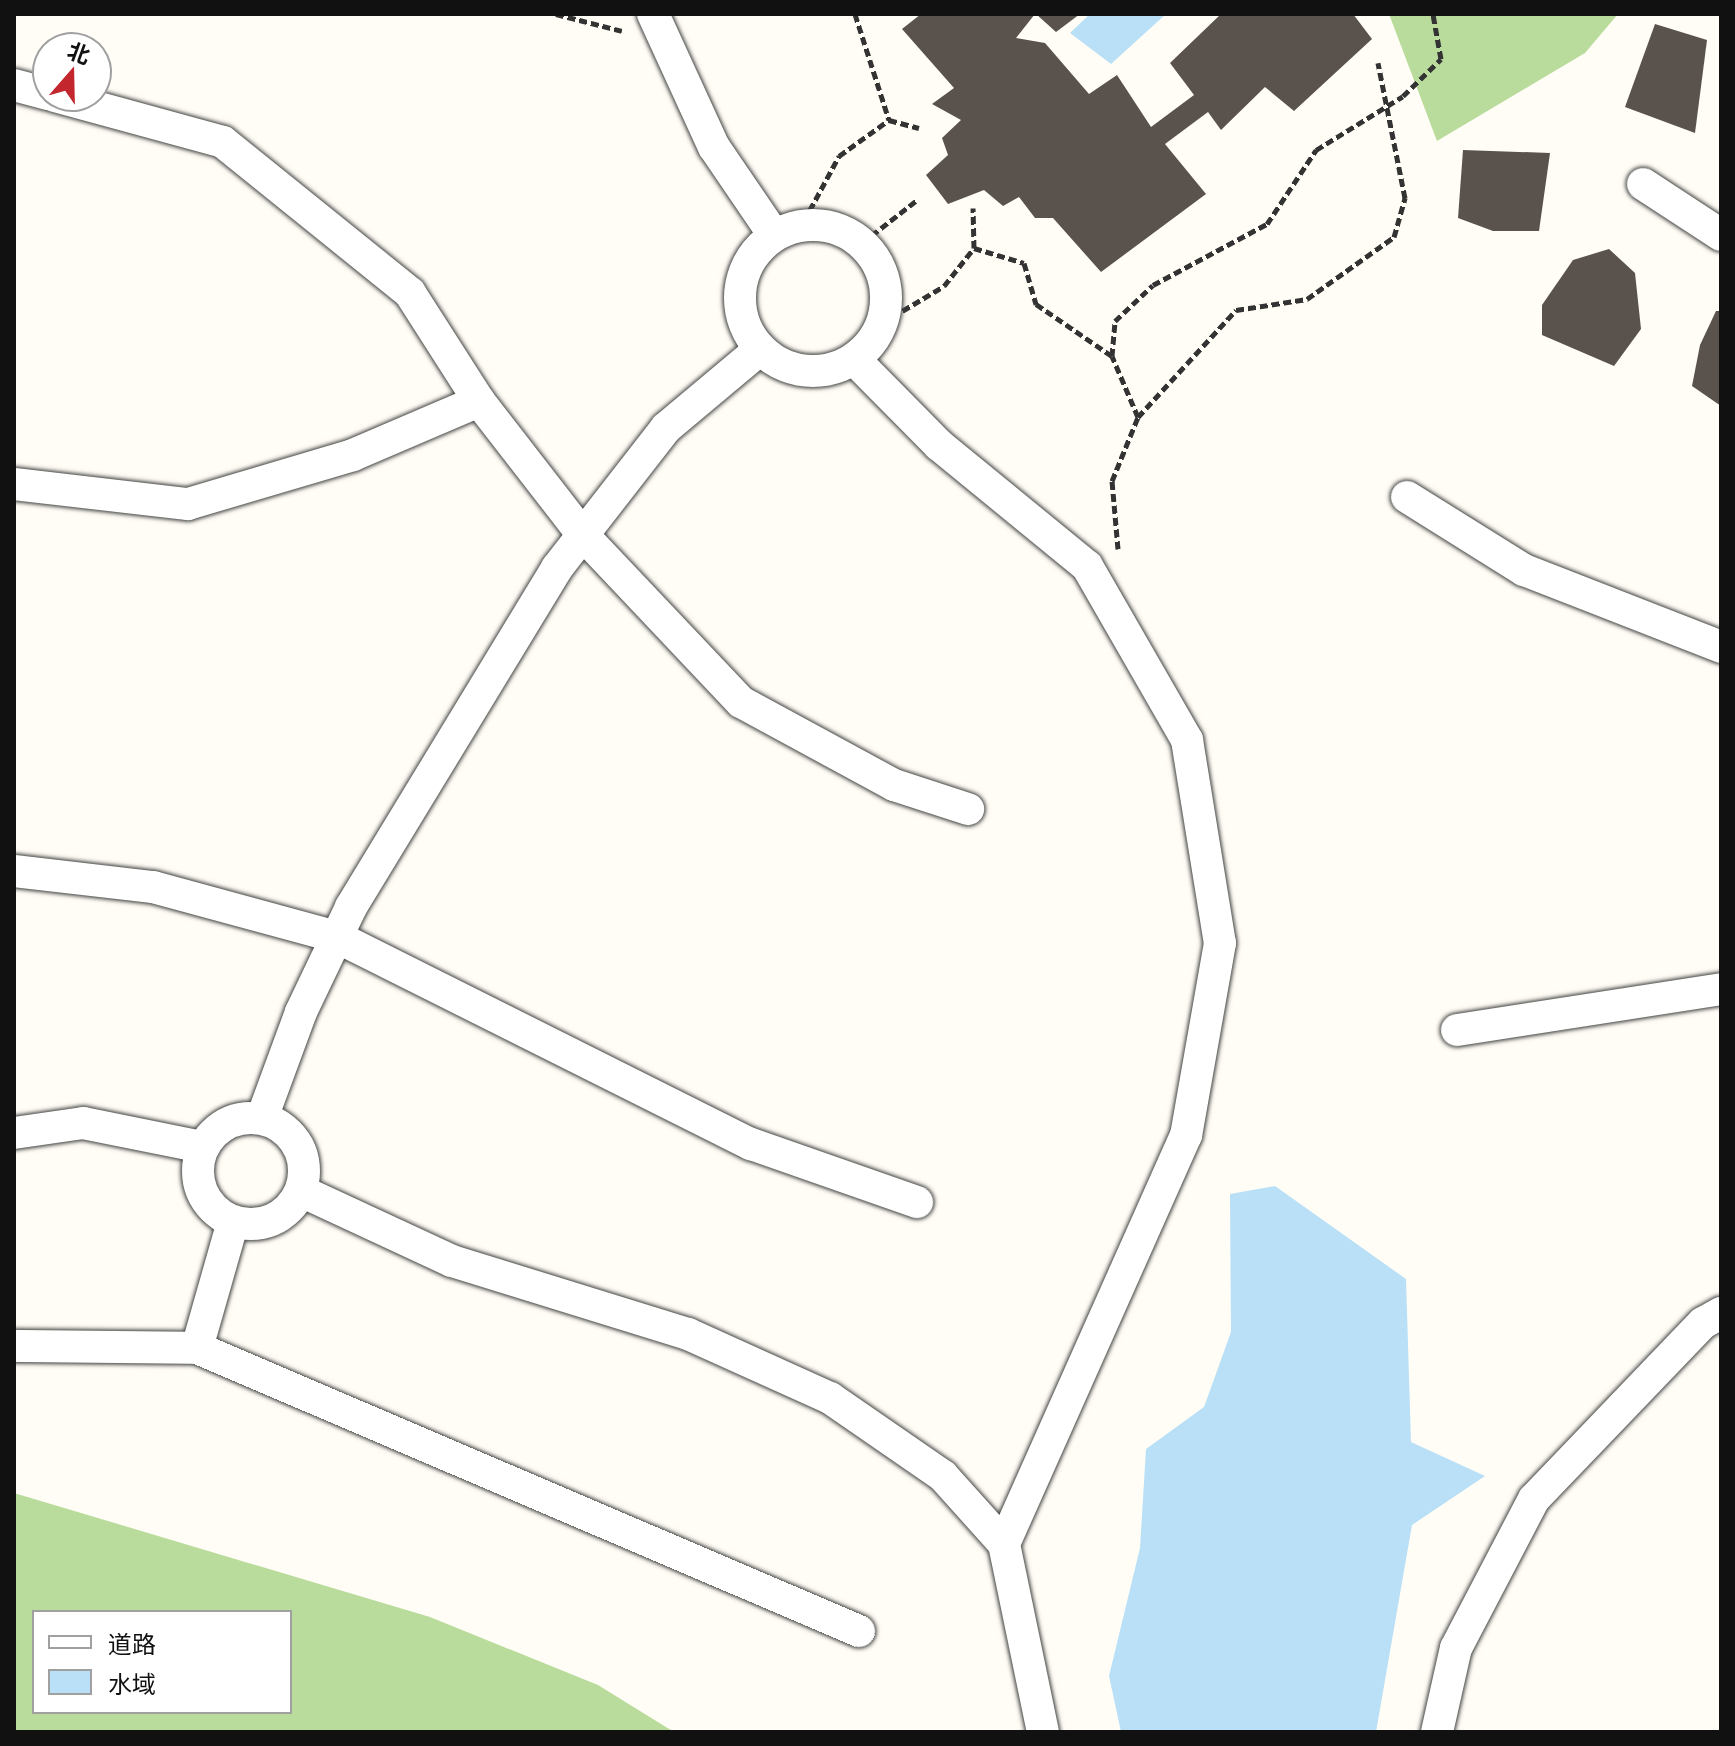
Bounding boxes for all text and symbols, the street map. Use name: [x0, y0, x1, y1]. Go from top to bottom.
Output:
north arrow: [32, 32, 112, 112]
text: 北: [64, 33, 95, 70]
legend: [32, 1610, 292, 1714]
text: 道路: [108, 1625, 156, 1660]
text: 水域: [108, 1665, 156, 1700]

